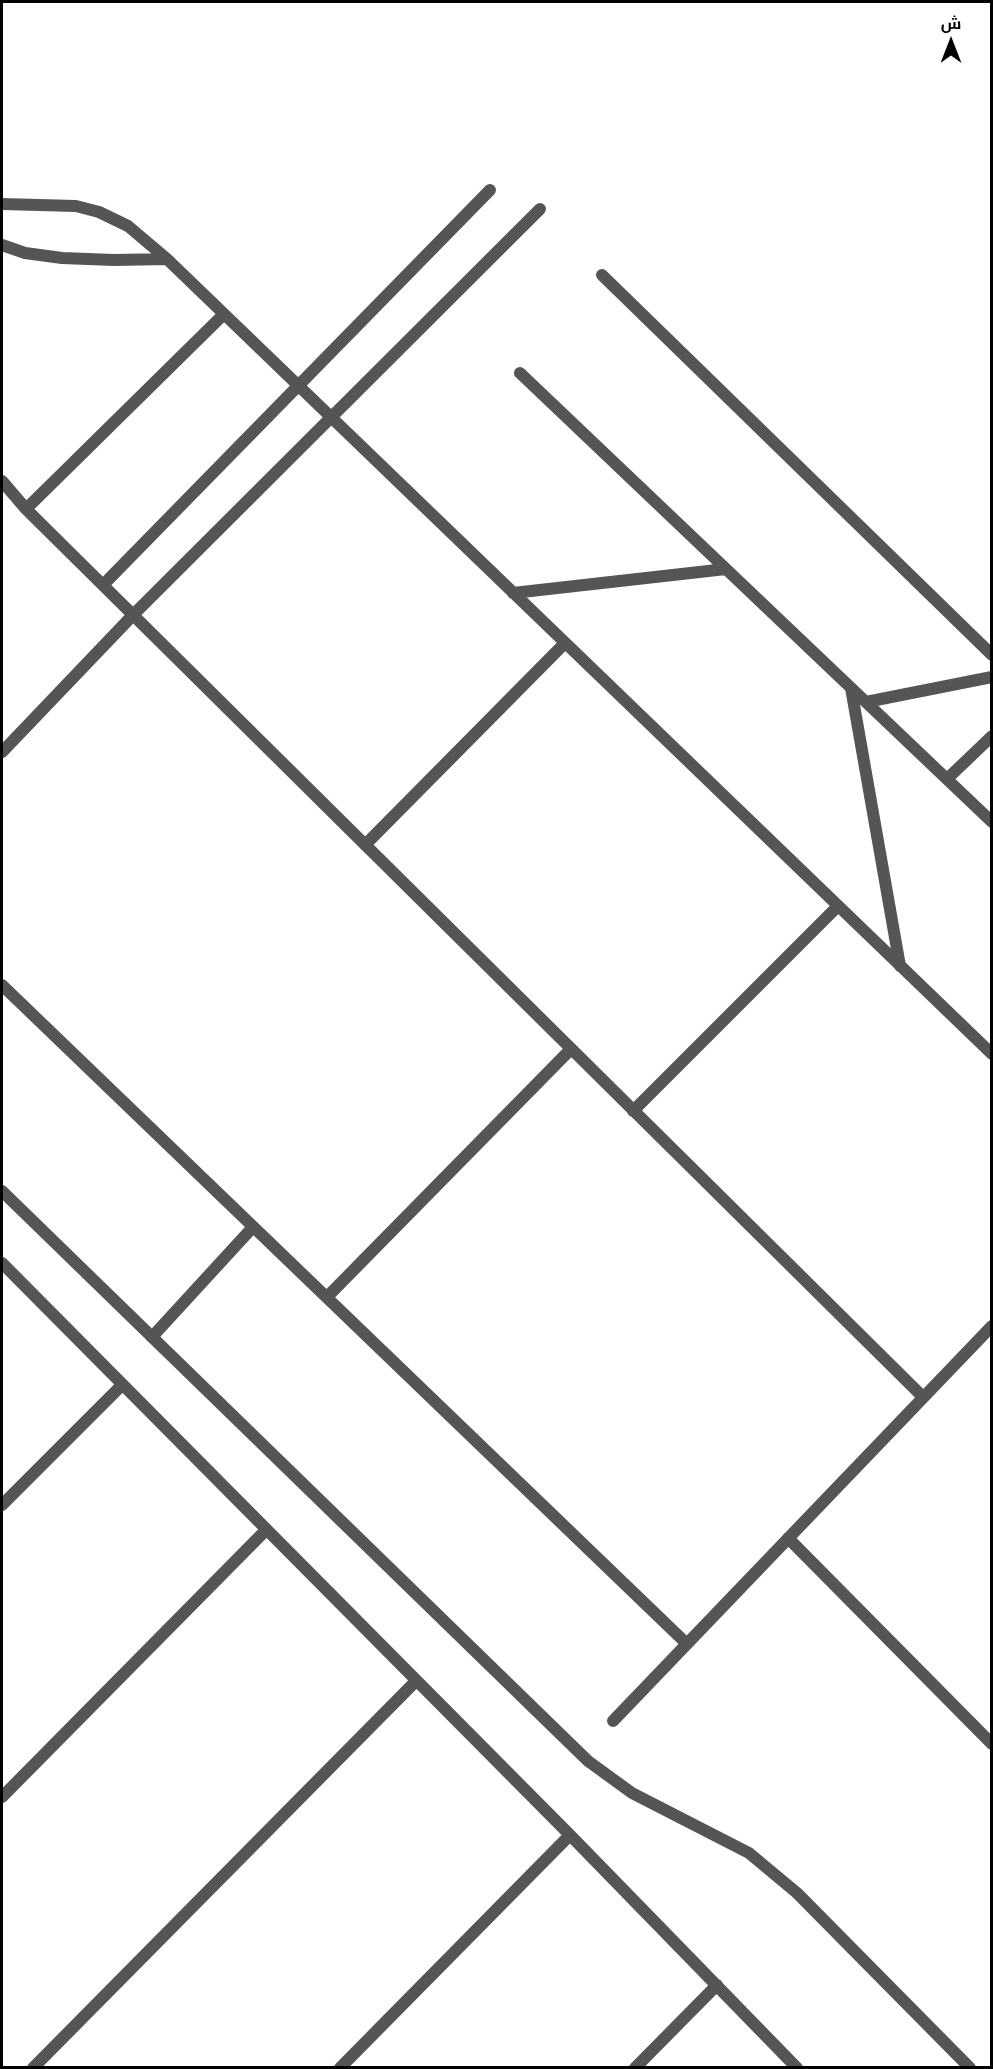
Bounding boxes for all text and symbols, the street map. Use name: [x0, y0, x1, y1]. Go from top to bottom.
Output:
north arrow: [921, 12, 981, 72]
text: ش: [941, 14, 961, 33]

